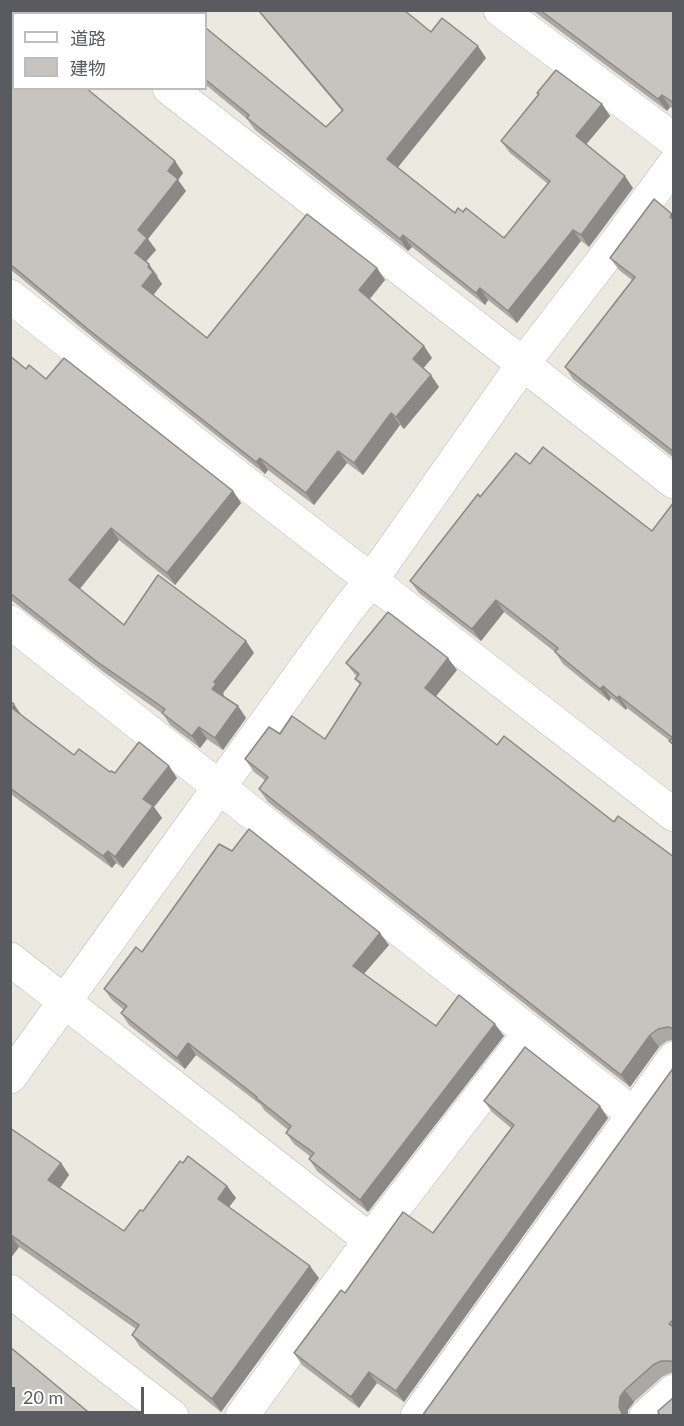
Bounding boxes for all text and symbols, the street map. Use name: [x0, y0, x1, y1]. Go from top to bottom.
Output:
legend: [12, 12, 207, 90]
text: 道路: [70, 27, 106, 49]
text: 建物: [70, 57, 106, 79]
scale bar: [15, 1375, 147, 1413]
text: 20 m: [23, 1386, 63, 1408]

